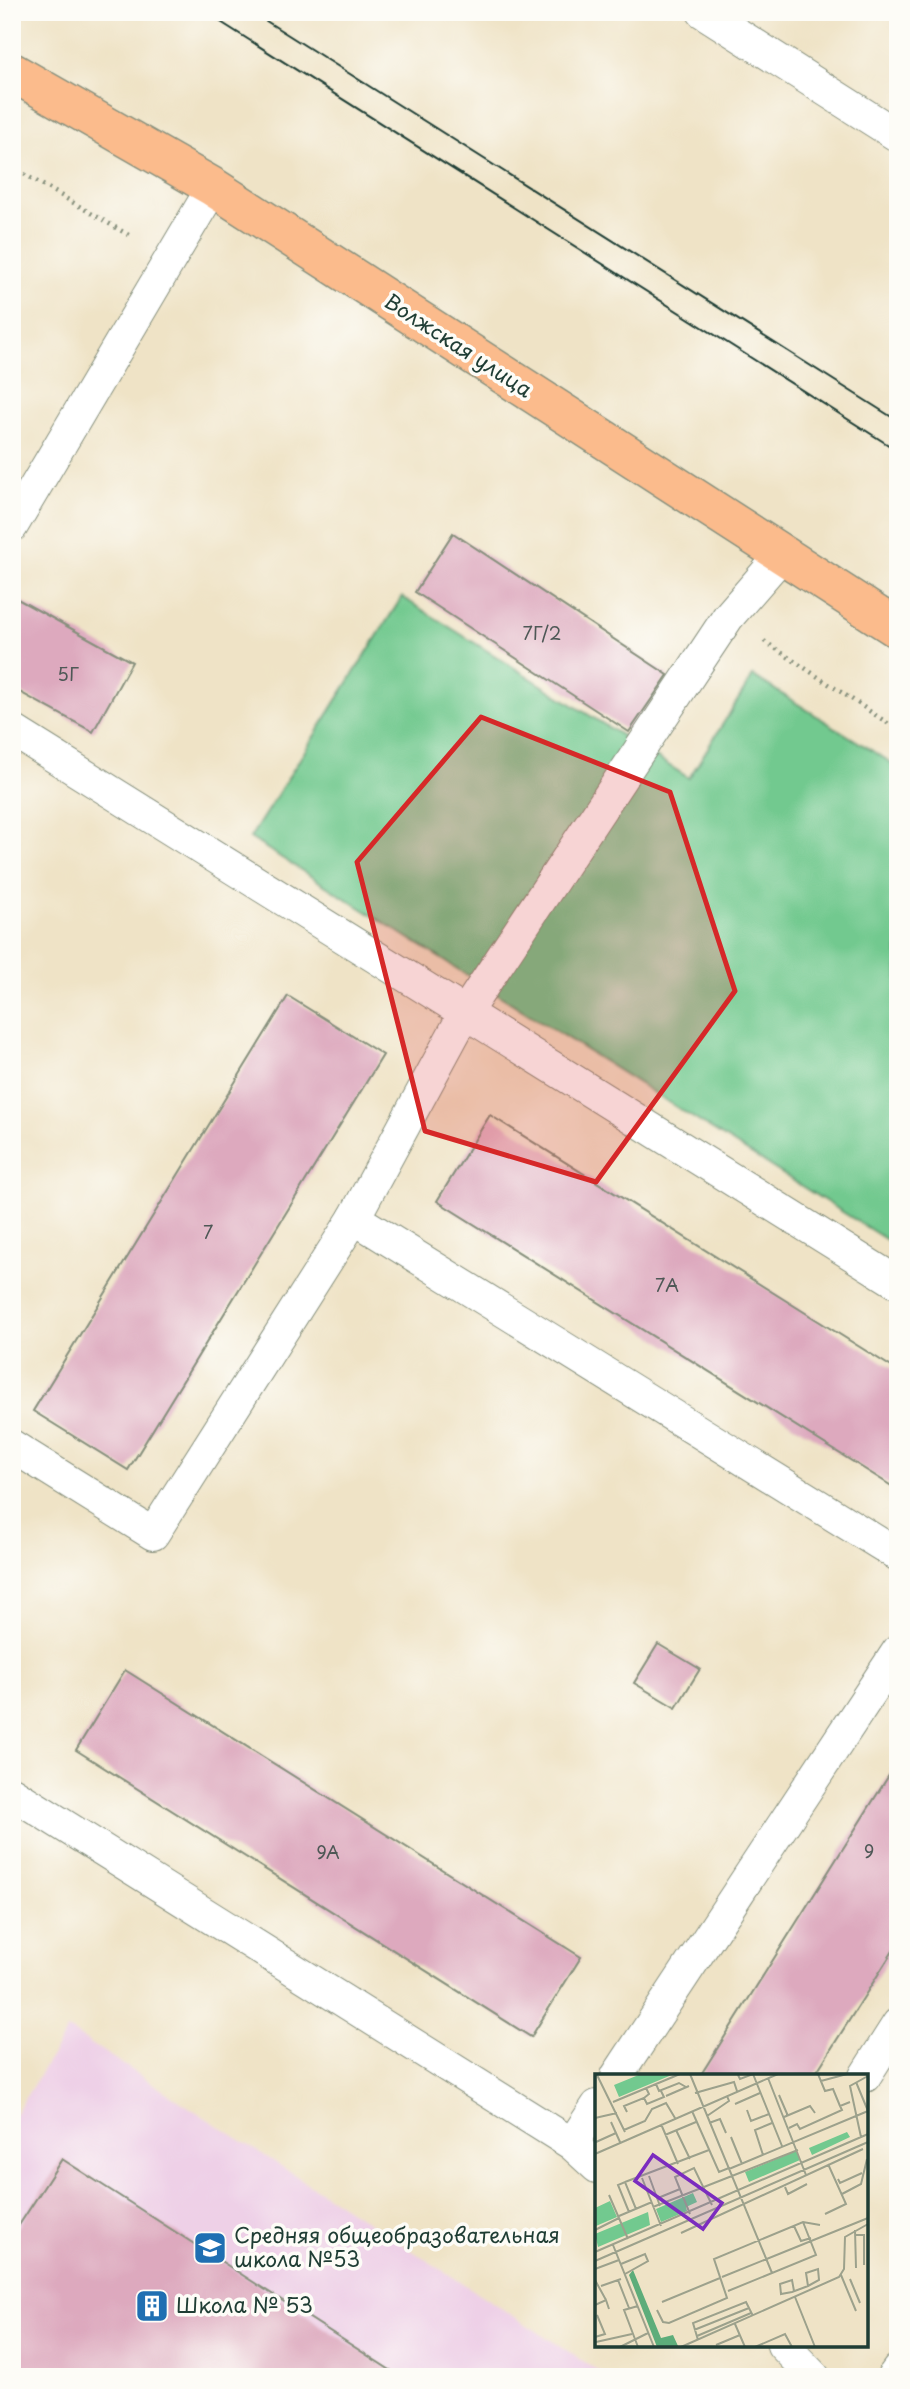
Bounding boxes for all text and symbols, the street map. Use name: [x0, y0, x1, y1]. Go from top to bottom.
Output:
street label: Волжская улица: [379, 284, 540, 405]
house number: 7Г/2: [523, 619, 561, 646]
house number: 5Г: [57, 660, 79, 687]
house number: 7: [203, 1218, 213, 1245]
house number: 7А: [655, 1271, 679, 1298]
house number: 9: [864, 1837, 874, 1864]
house number: 9А: [316, 1838, 340, 1865]
inset map: [595, 2074, 868, 2347]
place label: Средняя общеобразовательная школа №53: [234, 2218, 560, 2274]
school or university icon: Средняя общеобразовательная школа №53: [191, 2229, 229, 2267]
building icon: Школа № 53: [133, 2287, 171, 2325]
place label: Школа № 53: [176, 2288, 313, 2320]

